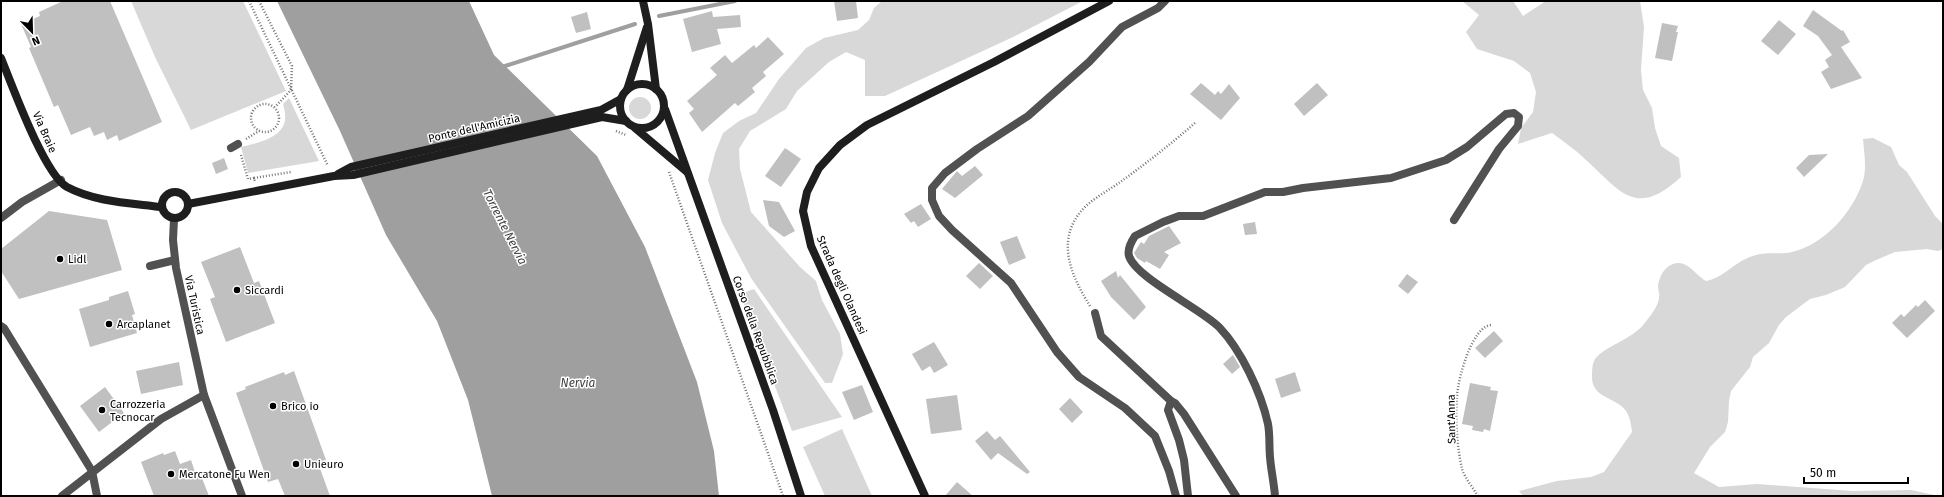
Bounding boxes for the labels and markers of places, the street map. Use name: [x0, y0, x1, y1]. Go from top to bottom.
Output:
place label: Lidl: [68, 253, 86, 266]
marker: Lidl: [55, 254, 65, 264]
place label: Siccardi: [245, 284, 284, 297]
marker: Siccardi: [232, 285, 242, 295]
place label: Arcaplanet: [117, 318, 170, 331]
marker: Arcaplanet: [104, 319, 114, 329]
place label: Carrozzeria Tecnocar: [110, 398, 165, 424]
place label: Brico io: [281, 400, 319, 413]
marker: Brico io: [268, 401, 278, 411]
marker: Carrozzeria Tecnocar: [97, 405, 107, 415]
place label: Unieuro: [304, 458, 344, 471]
marker: Unieuro: [291, 459, 301, 469]
place label: Mercatone Fu Wen: [179, 468, 270, 481]
marker: Mercatone Fu Wen: [166, 469, 176, 479]

